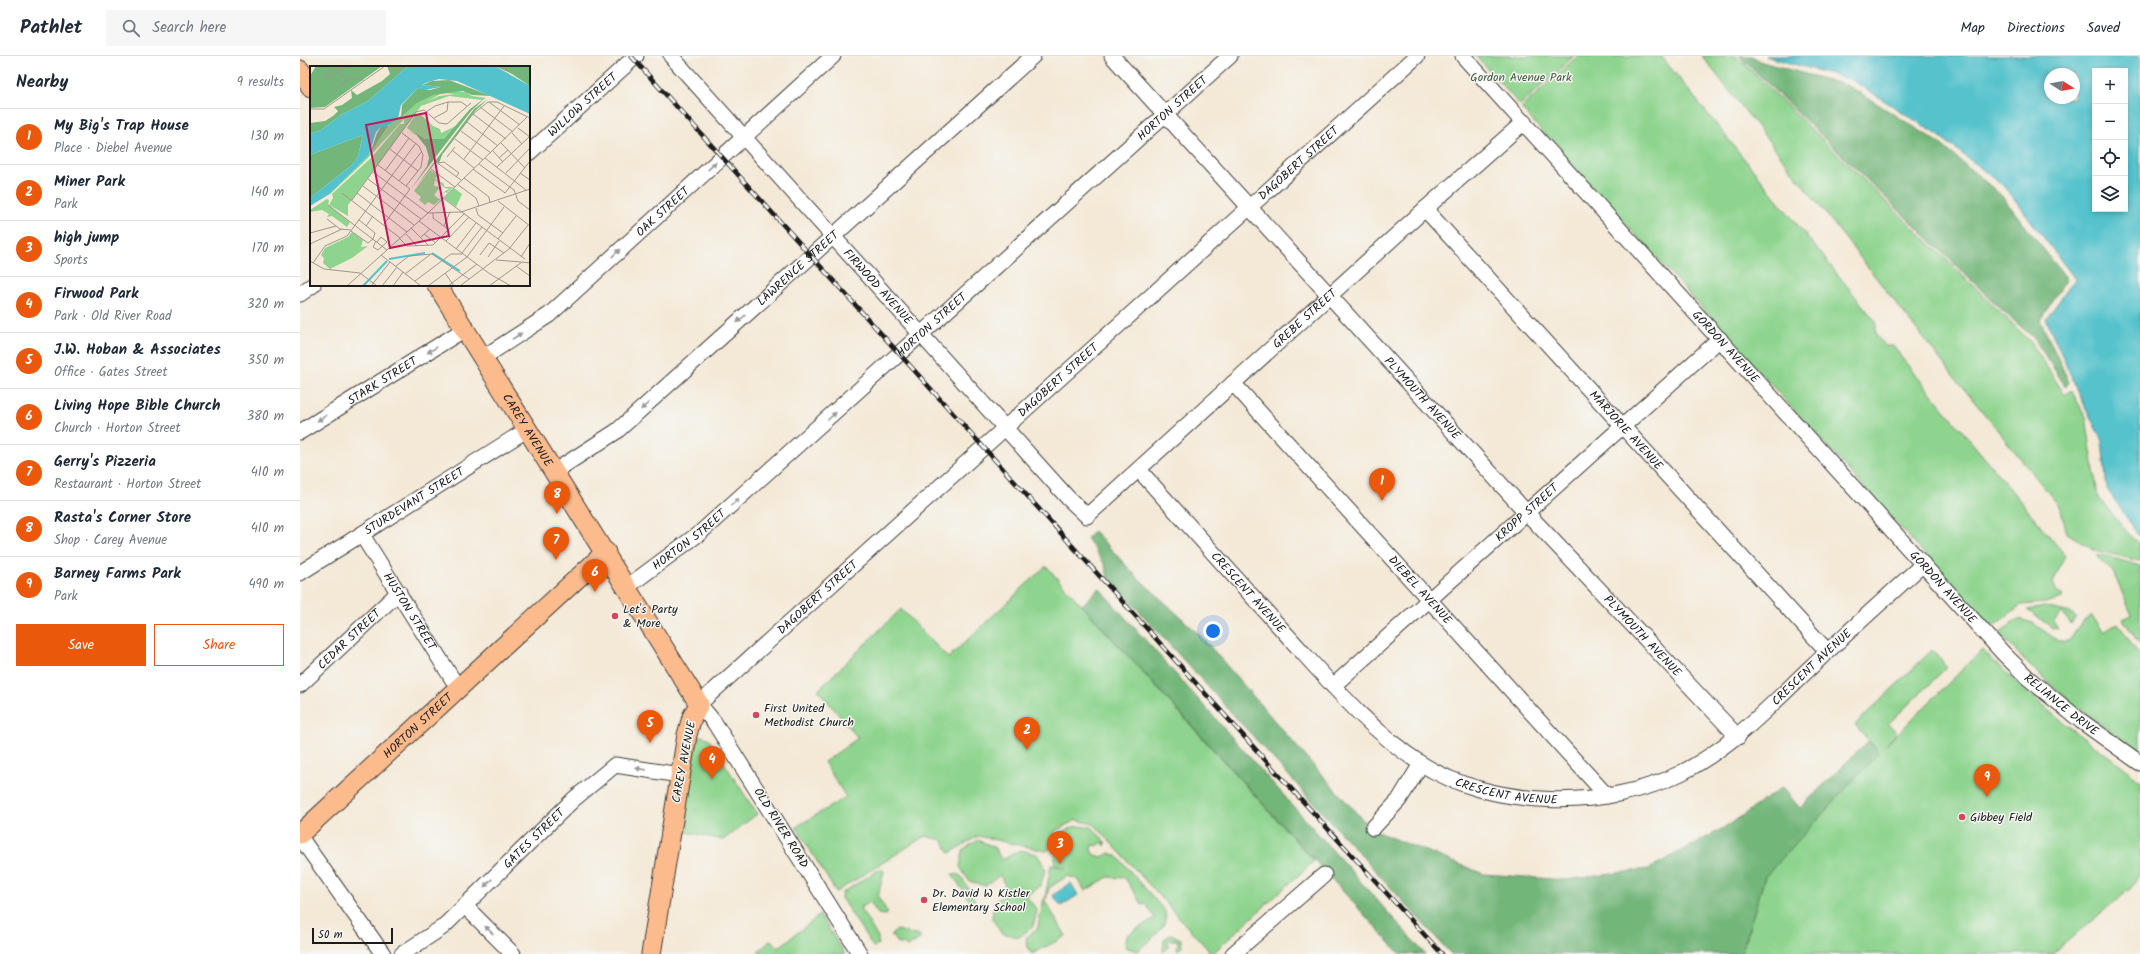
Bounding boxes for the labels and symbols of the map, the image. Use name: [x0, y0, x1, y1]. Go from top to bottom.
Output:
inset map: [310, 66, 530, 286]
street label: WILLOW STREET: [543, 67, 623, 141]
park label: Gordon Avenue Park: [1470, 68, 1572, 87]
north arrow: [2044, 68, 2080, 104]
street label: HORTON STREET: [1133, 70, 1213, 145]
street label: DAGOBERT STREET: [1254, 120, 1344, 205]
one-way arrow: [707, 161, 717, 170]
street label: OAK STREET: [631, 181, 695, 241]
street label: LAWRENCE STREET: [752, 225, 844, 310]
street label: FIRWOOD AVENUE: [839, 244, 918, 330]
one-way arrow: [611, 249, 621, 258]
street label: GREBE STREET: [1268, 283, 1342, 353]
street label: HORTON STREET: [892, 287, 972, 362]
street label: GORDON AVENUE: [1688, 306, 1765, 388]
one-way arrow: [736, 314, 746, 323]
one-way arrow: [511, 332, 522, 340]
street label: DAGOBERT STREET: [1013, 337, 1104, 422]
one-way arrow: [426, 346, 438, 353]
street label: STARK STREET: [344, 351, 422, 410]
street label: PLYMOUTH AVENUE: [1380, 352, 1466, 445]
street label: MARJORIE AVENUE: [1585, 386, 1668, 475]
street label: CAREY AVENUE: [498, 390, 558, 471]
one-way arrow: [640, 401, 649, 410]
one-way arrow: [827, 412, 836, 421]
one-way arrow: [317, 414, 327, 422]
street label: STURDEVANT STREET: [360, 461, 469, 540]
pin: 1: [1369, 468, 1395, 501]
street label: KROPP STREET: [1491, 478, 1564, 546]
pin: 8: [544, 481, 570, 514]
one-way arrow: [729, 498, 740, 507]
street label: HORTON STREET: [648, 503, 731, 575]
pin: 7: [543, 527, 569, 560]
street label: GORDON AVENUE: [1905, 546, 1982, 629]
street label: CRESCENT AVENUE: [1206, 547, 1291, 638]
street label: DIEBEL AVENUE: [1384, 551, 1457, 629]
street label: DAGOBERT STREET: [773, 555, 863, 639]
pin: 6: [582, 559, 608, 592]
street label: HUSTON STREET: [378, 569, 442, 655]
street label: PLYMOUTH AVENUE: [1599, 591, 1687, 682]
place label: Let's Party & More: [623, 600, 678, 633]
street label: CEDAR STREET: [313, 603, 386, 674]
marker: Let's Party & More: [610, 611, 620, 621]
your location: [1203, 621, 1223, 641]
street label: CRESCENT AVENUE: [1767, 624, 1857, 710]
street label: RELIANCE DRIVE: [2020, 669, 2103, 741]
street label: HORTON STREET: [378, 687, 458, 763]
place label: First United Methodist Church: [764, 699, 854, 732]
pin: 5: [637, 710, 663, 743]
marker: First United Methodist Church: [751, 710, 761, 720]
pin: 2: [1014, 717, 1040, 750]
street label: CAREY AVENUE: [667, 718, 701, 805]
pin: 4: [699, 746, 725, 779]
pin: 9: [1974, 764, 2000, 797]
one-way arrow: [635, 766, 647, 772]
street label: CRESCENT AVENUE: [1452, 772, 1559, 809]
street label: OLD RIVER ROAD: [749, 784, 814, 872]
street label: GATES STREET: [499, 803, 570, 873]
place label: Gibbey Field: [1970, 808, 2033, 827]
marker: Gibbey Field: [1957, 812, 1967, 822]
pin: 3: [1047, 831, 1073, 864]
one-way arrow: [483, 878, 493, 888]
place label: Dr. David W Kistler Elementary School: [932, 884, 1031, 917]
marker: Dr. David W Kistler Elementary School: [919, 895, 929, 905]
one-way arrow: [484, 925, 494, 935]
scale bar: [312, 926, 393, 945]

